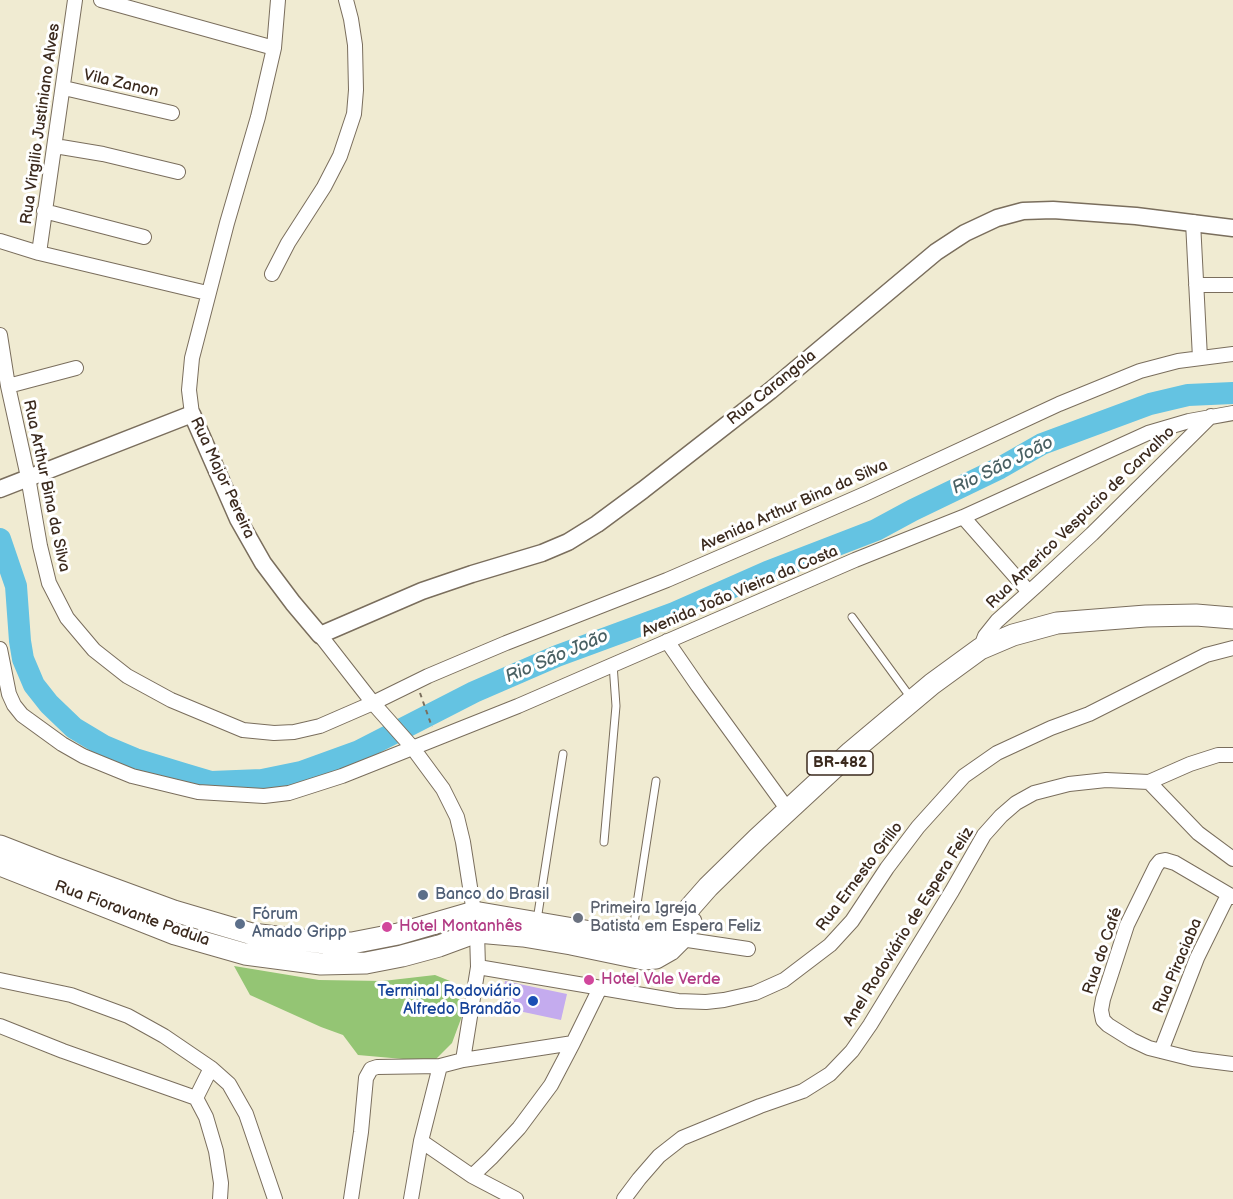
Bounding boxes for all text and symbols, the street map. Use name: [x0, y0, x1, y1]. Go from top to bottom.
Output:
street label: Rua Virgilio Justiniano Alves: [17, 22, 65, 226]
street label: Vila Zanon: [82, 66, 160, 102]
street label: Rua Carangola: [724, 346, 820, 430]
street label: Rua Arthur Bina da Silva: [18, 398, 74, 574]
street label: Rua Major Pereira: [185, 414, 259, 542]
street label: Rua Americo Vespucio de Carvalho: [983, 423, 1179, 613]
water label: Rio São João: [949, 432, 1057, 500]
street label: Avenida Arthur Bina da Silva: [697, 456, 891, 556]
street label: Avenida João Vieira da Costa: [639, 542, 841, 642]
water label: Rio São João: [502, 626, 612, 688]
road number: BR-482: [807, 751, 873, 775]
street label: Rua Ernesto Grillo: [813, 819, 907, 935]
street label: Anel Rodoviário de Espera Feliz: [840, 824, 978, 1030]
street label: Rua Fioravante Padula: [52, 877, 212, 951]
place label: Banco do Brasil: [435, 885, 549, 905]
marker: Banco do Brasil: [416, 888, 430, 902]
place label: Primeira Igreja Batista em Espera Feliz: [590, 899, 761, 937]
place label: Fórum Amado Gripp: [252, 905, 347, 943]
street label: Rua do Café: [1079, 905, 1127, 997]
marker: Primeira Igreja Batista em Espera Feliz: [571, 911, 585, 925]
street label: Rua Piraciaba: [1149, 916, 1207, 1016]
marker: Fórum Amado Gripp: [233, 917, 247, 931]
place label: Hotel Montanhês: [399, 917, 522, 937]
marker: Hotel Montanhês: [380, 920, 394, 934]
place label: Hotel Vale Verde: [601, 970, 721, 990]
marker: Hotel Vale Verde: [582, 973, 596, 987]
place label: Terminal Rodoviário Alfredo Brandão: [377, 982, 521, 1020]
marker: Terminal Rodoviário Alfredo Brandão: [526, 994, 540, 1008]

